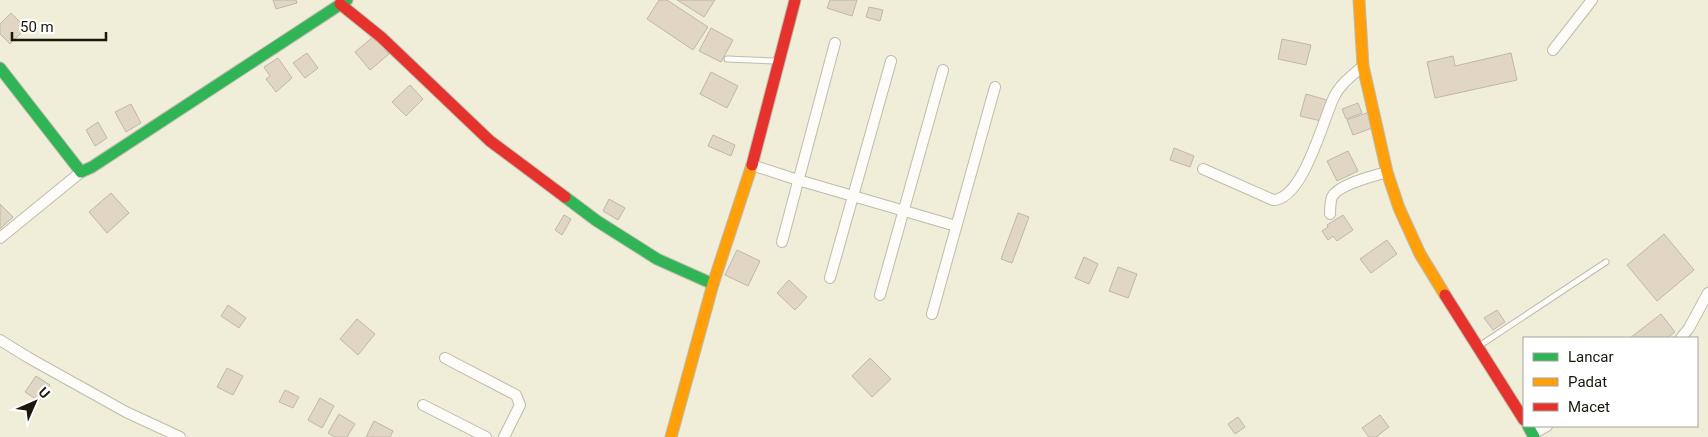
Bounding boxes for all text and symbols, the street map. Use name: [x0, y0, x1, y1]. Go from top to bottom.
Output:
scale bar: [12, 10, 106, 42]
text: 50 m: [20, 18, 54, 36]
legend: [1523, 337, 1698, 427]
text: Lancar: [1568, 348, 1614, 366]
text: Padat: [1568, 373, 1607, 391]
north arrow: [10, 377, 60, 427]
text: U: [35, 384, 53, 402]
text: Macet: [1568, 398, 1610, 416]

